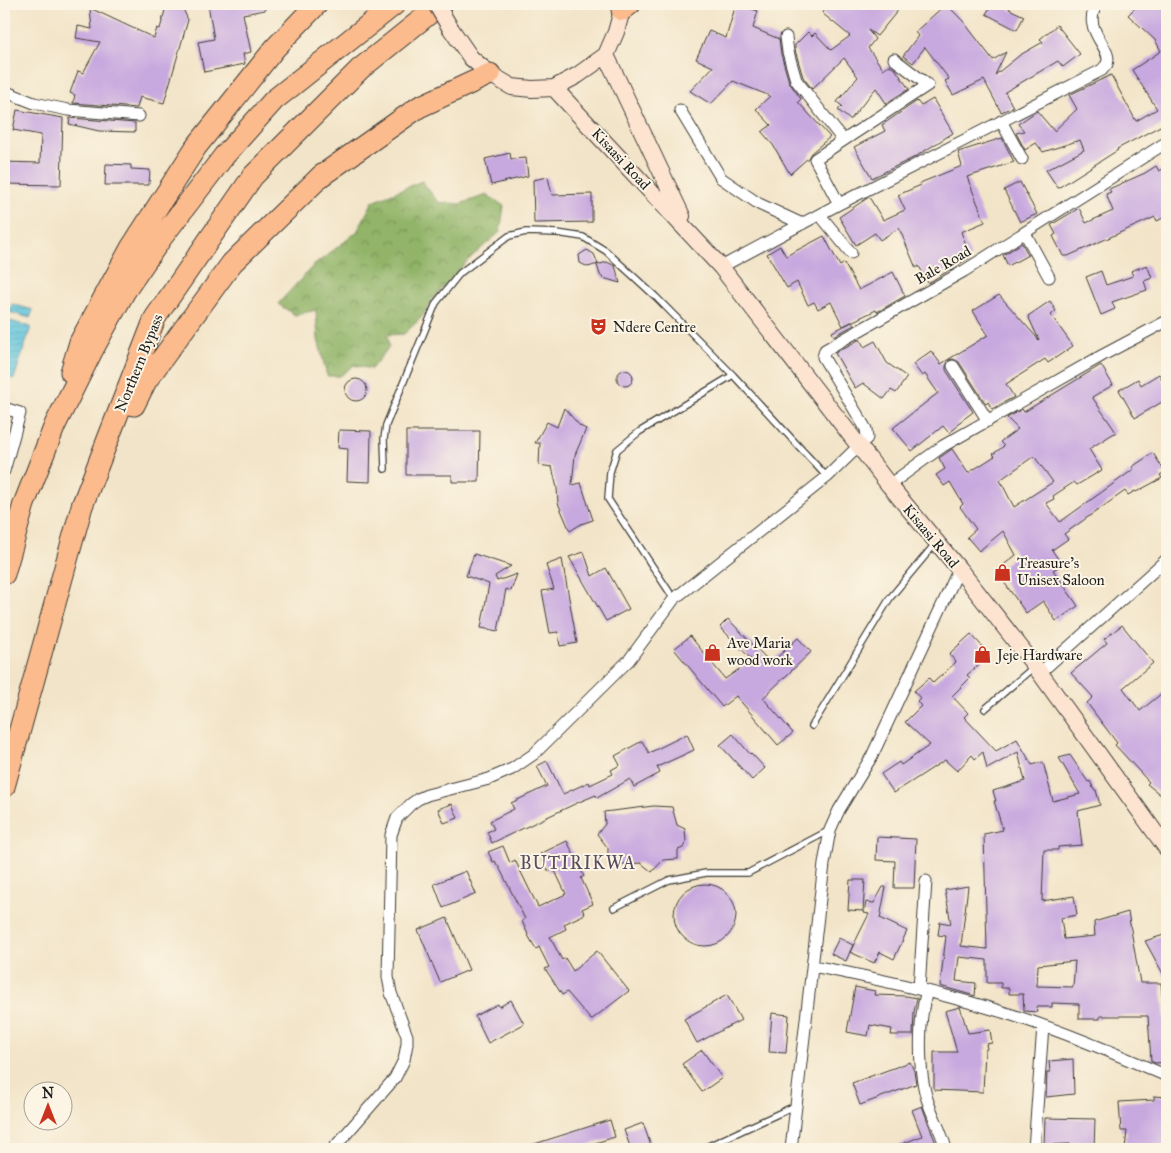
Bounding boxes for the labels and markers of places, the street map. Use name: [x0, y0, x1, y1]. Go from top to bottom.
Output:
theatre icon: Ndere Centre: [589, 317, 609, 337]
place label: Ndere Centre: [613, 318, 696, 336]
place label: Treasure's Unisex Saloon: [1017, 554, 1105, 589]
shop icon: Treasure's Unisex Saloon: [993, 562, 1013, 582]
place label: Ave Maria wood work: [726, 634, 793, 669]
shop icon: Ave Maria wood work: [703, 642, 723, 662]
shop icon: Jeje Hardware: [973, 645, 993, 665]
place label: Jeje Hardware: [995, 646, 1082, 665]

